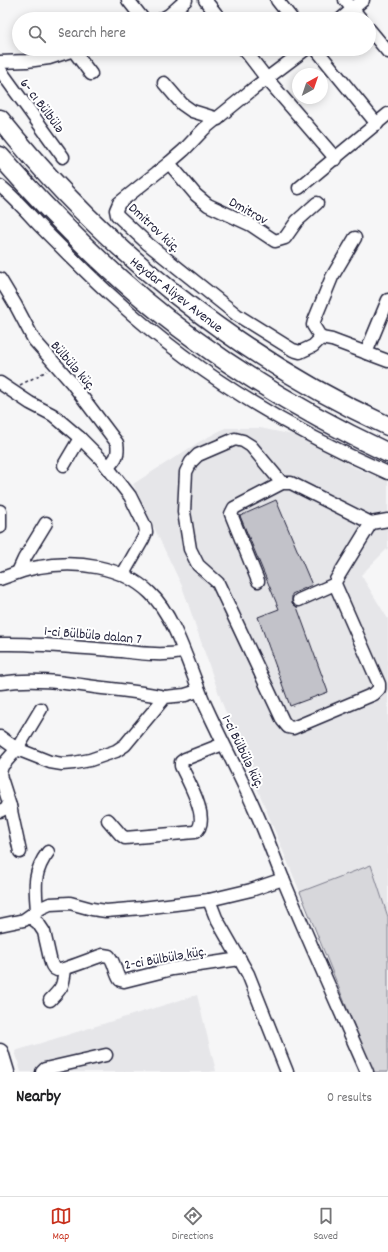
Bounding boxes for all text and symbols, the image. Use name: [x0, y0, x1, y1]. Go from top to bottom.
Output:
search box: [12, 12, 376, 56]
icon: search: [26, 23, 48, 45]
text: Search here: [58, 23, 126, 45]
north arrow: [292, 68, 328, 104]
street label: 6- cı Bülbülə: [14, 75, 69, 138]
street label: Dmitrov: [225, 193, 271, 231]
street label: Dmitrov küç.: [123, 199, 184, 258]
street label: Heydar Aliyev Avenue: [125, 253, 227, 338]
street label: Bülbülə küç.: [45, 337, 100, 396]
street label: 1-ci Bülbülə dalan 7: [43, 622, 142, 650]
street label: 1-ci Bülbülə küç.: [216, 712, 269, 792]
street label: 2-ci Bülbülə küç.: [123, 942, 208, 976]
text: Nearby: [16, 1086, 60, 1110]
text: 0 results: [327, 1089, 372, 1108]
tab: Map: [50, 1205, 72, 1245]
tab: Directions: [172, 1205, 214, 1245]
tab: Saved: [313, 1205, 338, 1245]

